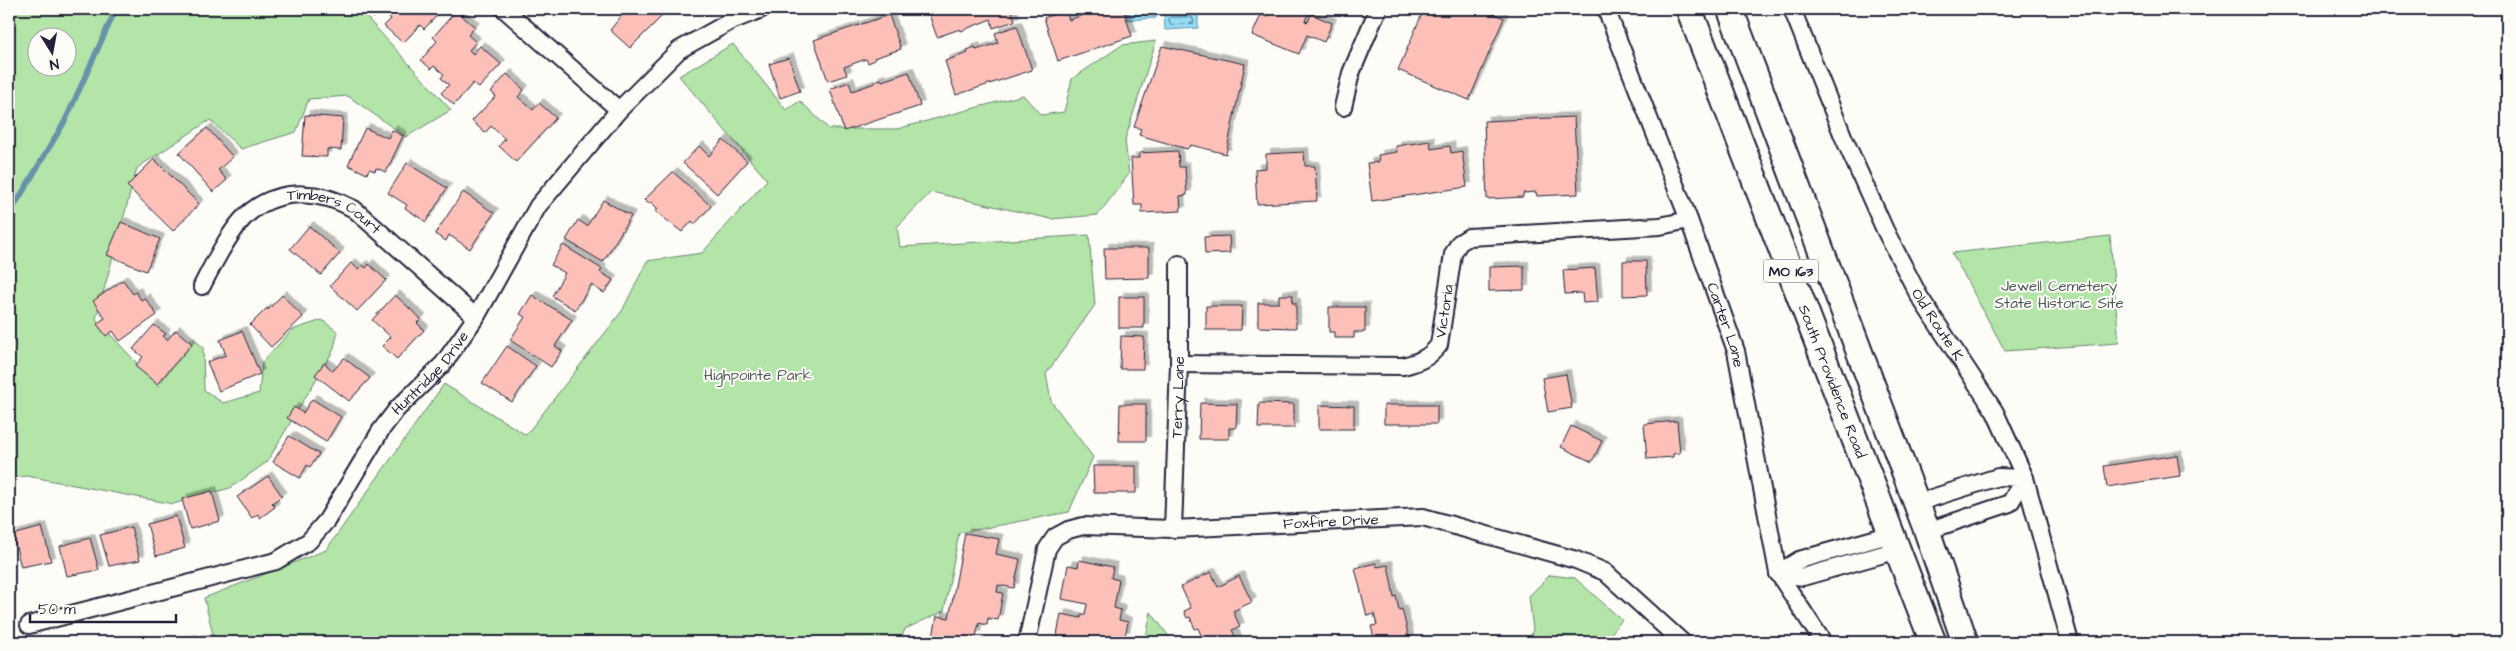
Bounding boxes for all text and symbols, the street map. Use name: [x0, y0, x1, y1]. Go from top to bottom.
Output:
north arrow: [28, 28, 78, 78]
text: N: [48, 53, 61, 74]
street label: Timbers Court: [286, 184, 385, 239]
road number: MO 163: [1764, 260, 1818, 282]
park label: Jewell Cemetery State Historic Site: [1994, 276, 2124, 314]
street label: Carter Lane: [1701, 280, 1749, 369]
street label: Victoria: [1430, 283, 1459, 339]
street label: Old Route K: [1906, 285, 1968, 365]
street label: South Providence Road: [1793, 302, 1871, 462]
street label: Huntridge Drive: [387, 327, 474, 420]
street label: Terry Lane: [1166, 356, 1190, 438]
park label: Highpointe Park: [704, 365, 812, 387]
street label: Foxfire Drive: [1283, 509, 1379, 535]
scale bar: [30, 591, 176, 623]
text: 50 m: [38, 599, 76, 620]

